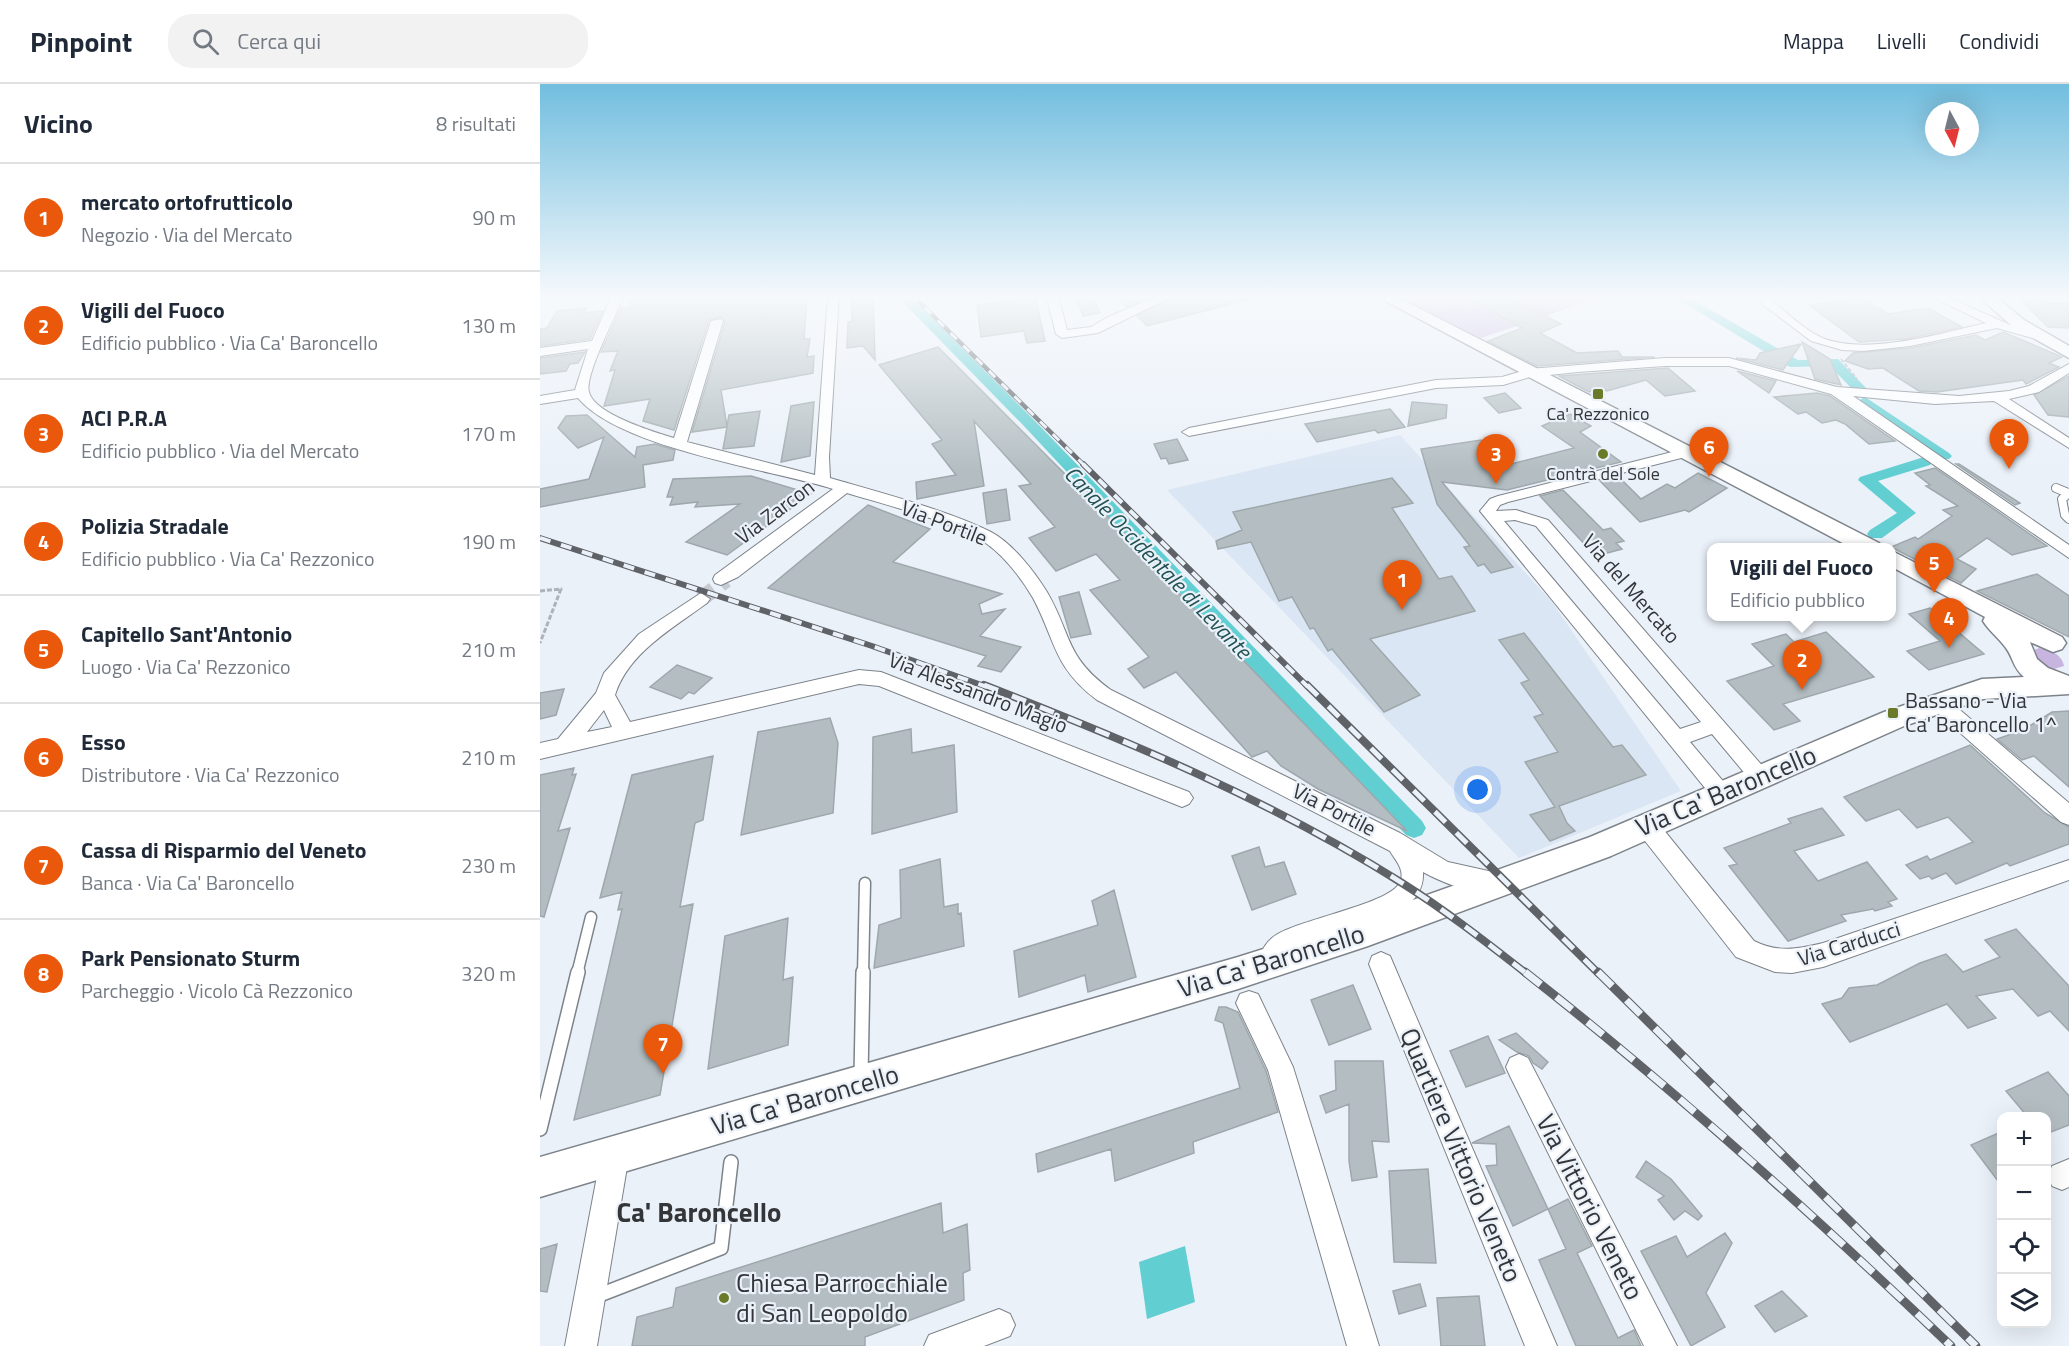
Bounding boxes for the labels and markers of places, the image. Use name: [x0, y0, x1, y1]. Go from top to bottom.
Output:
marker: Ca' Rezzonico: [1591, 387, 1605, 401]
place label: Ca' Rezzonico: [1546, 400, 1650, 427]
pin: 8: [1990, 420, 2028, 469]
pin: 6: [1690, 428, 1728, 477]
pin: 3: [1476, 434, 1516, 484]
marker: Contrà del Sole: [1596, 447, 1610, 461]
place label: Contrà del Sole: [1546, 460, 1660, 487]
pin: 5: [1914, 544, 1954, 593]
pin: 1: [1382, 560, 1422, 610]
pin: 4: [1930, 598, 1968, 648]
pin: 2: [1782, 640, 1822, 690]
place label: Bassano - Via Ca' Baroncello 1^: [1905, 684, 2057, 740]
marker: Bassano - Via Ca' Baroncello 1^: [1886, 706, 1900, 720]
pin: 7: [644, 1024, 682, 1074]
place label: Chiesa Parrocchiale di San Leopoldo: [736, 1263, 948, 1332]
marker: Chiesa Parrocchiale di San Leopoldo: [717, 1291, 731, 1305]

